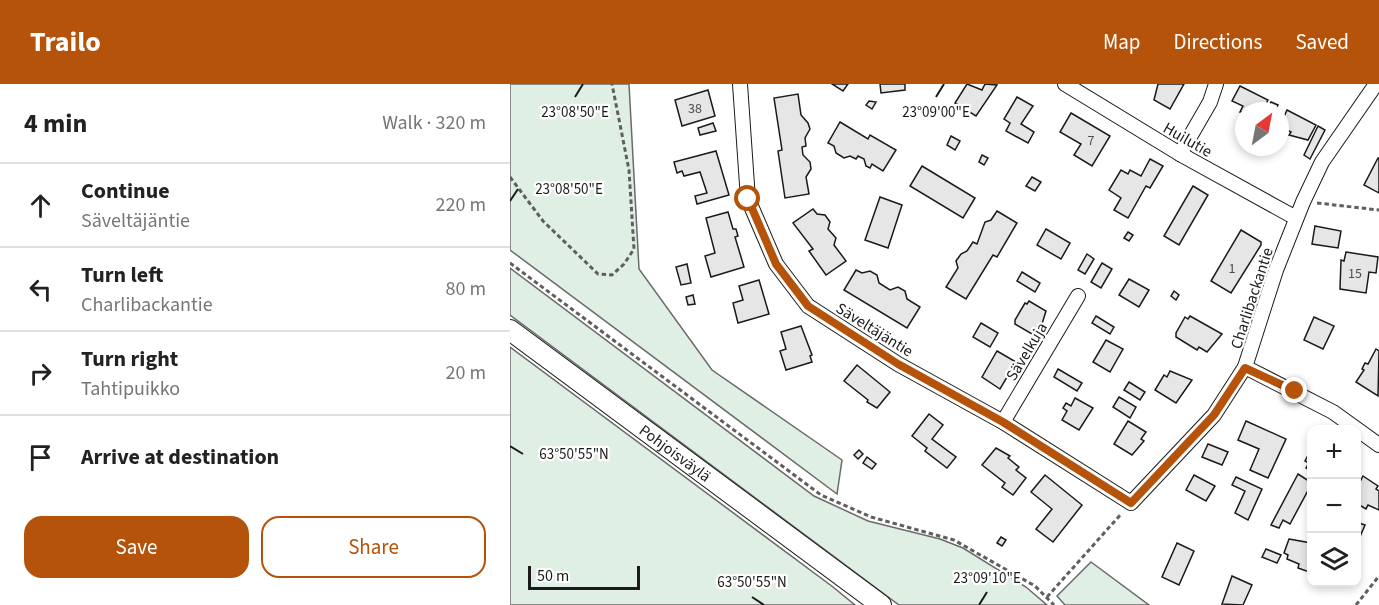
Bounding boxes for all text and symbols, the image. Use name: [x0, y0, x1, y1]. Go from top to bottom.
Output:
text: Trailo: [30, 22, 101, 62]
text: Map: [1103, 27, 1141, 57]
text: Directions: [1174, 27, 1262, 57]
text: Saved: [1295, 27, 1349, 57]
house number: 38: [688, 99, 702, 119]
text: 23°08'50"E: [541, 102, 609, 123]
text: 23°09'00"E: [902, 102, 970, 123]
north arrow: [1235, 102, 1289, 156]
text: 4 min: [24, 105, 87, 142]
text: Walk · 320 m: [382, 109, 486, 137]
street label: Huilutie: [1159, 117, 1216, 163]
house number: 7: [1088, 131, 1095, 151]
text: Continue: [81, 175, 170, 207]
text: 23°08'50"E: [535, 179, 603, 200]
route start: [734, 185, 760, 211]
icon: ahead: [24, 189, 57, 222]
text: 220 m: [436, 191, 486, 219]
text: Säveltäjäntie: [81, 207, 190, 235]
street label: Charlibackantie: [1225, 245, 1279, 352]
text: Turn left: [81, 259, 163, 291]
house number: 1: [1229, 259, 1236, 279]
house number: 15: [1348, 264, 1362, 284]
icon: left: [24, 273, 57, 306]
text: 80 m: [446, 275, 486, 303]
text: Charlibackantie: [81, 291, 213, 319]
street label: Säveltäjäntie: [832, 297, 917, 362]
street label: Sävelkuja: [1001, 318, 1053, 385]
text: Turn right: [81, 343, 178, 375]
icon: right: [24, 357, 57, 390]
text: 20 m: [446, 359, 486, 387]
text: Tahtipuikko: [81, 375, 180, 403]
route end: [1281, 377, 1307, 403]
street label: Pohjoisväylä: [634, 420, 715, 487]
map controls: [1307, 425, 1361, 587]
button: +: [1307, 425, 1361, 479]
icon: arrive: [24, 441, 57, 474]
text: Arrive at destination: [81, 441, 279, 473]
text: 63°50'55"N: [539, 444, 609, 465]
button: −: [1307, 479, 1361, 533]
button: Save: [24, 516, 249, 578]
button: Share: [261, 516, 486, 578]
button: layers: [1307, 533, 1361, 587]
scale bar: [528, 563, 640, 590]
text: 50 m: [537, 565, 569, 587]
text: 23°09'10"E: [953, 568, 1021, 589]
text: 63°50'55"N: [717, 572, 787, 593]

